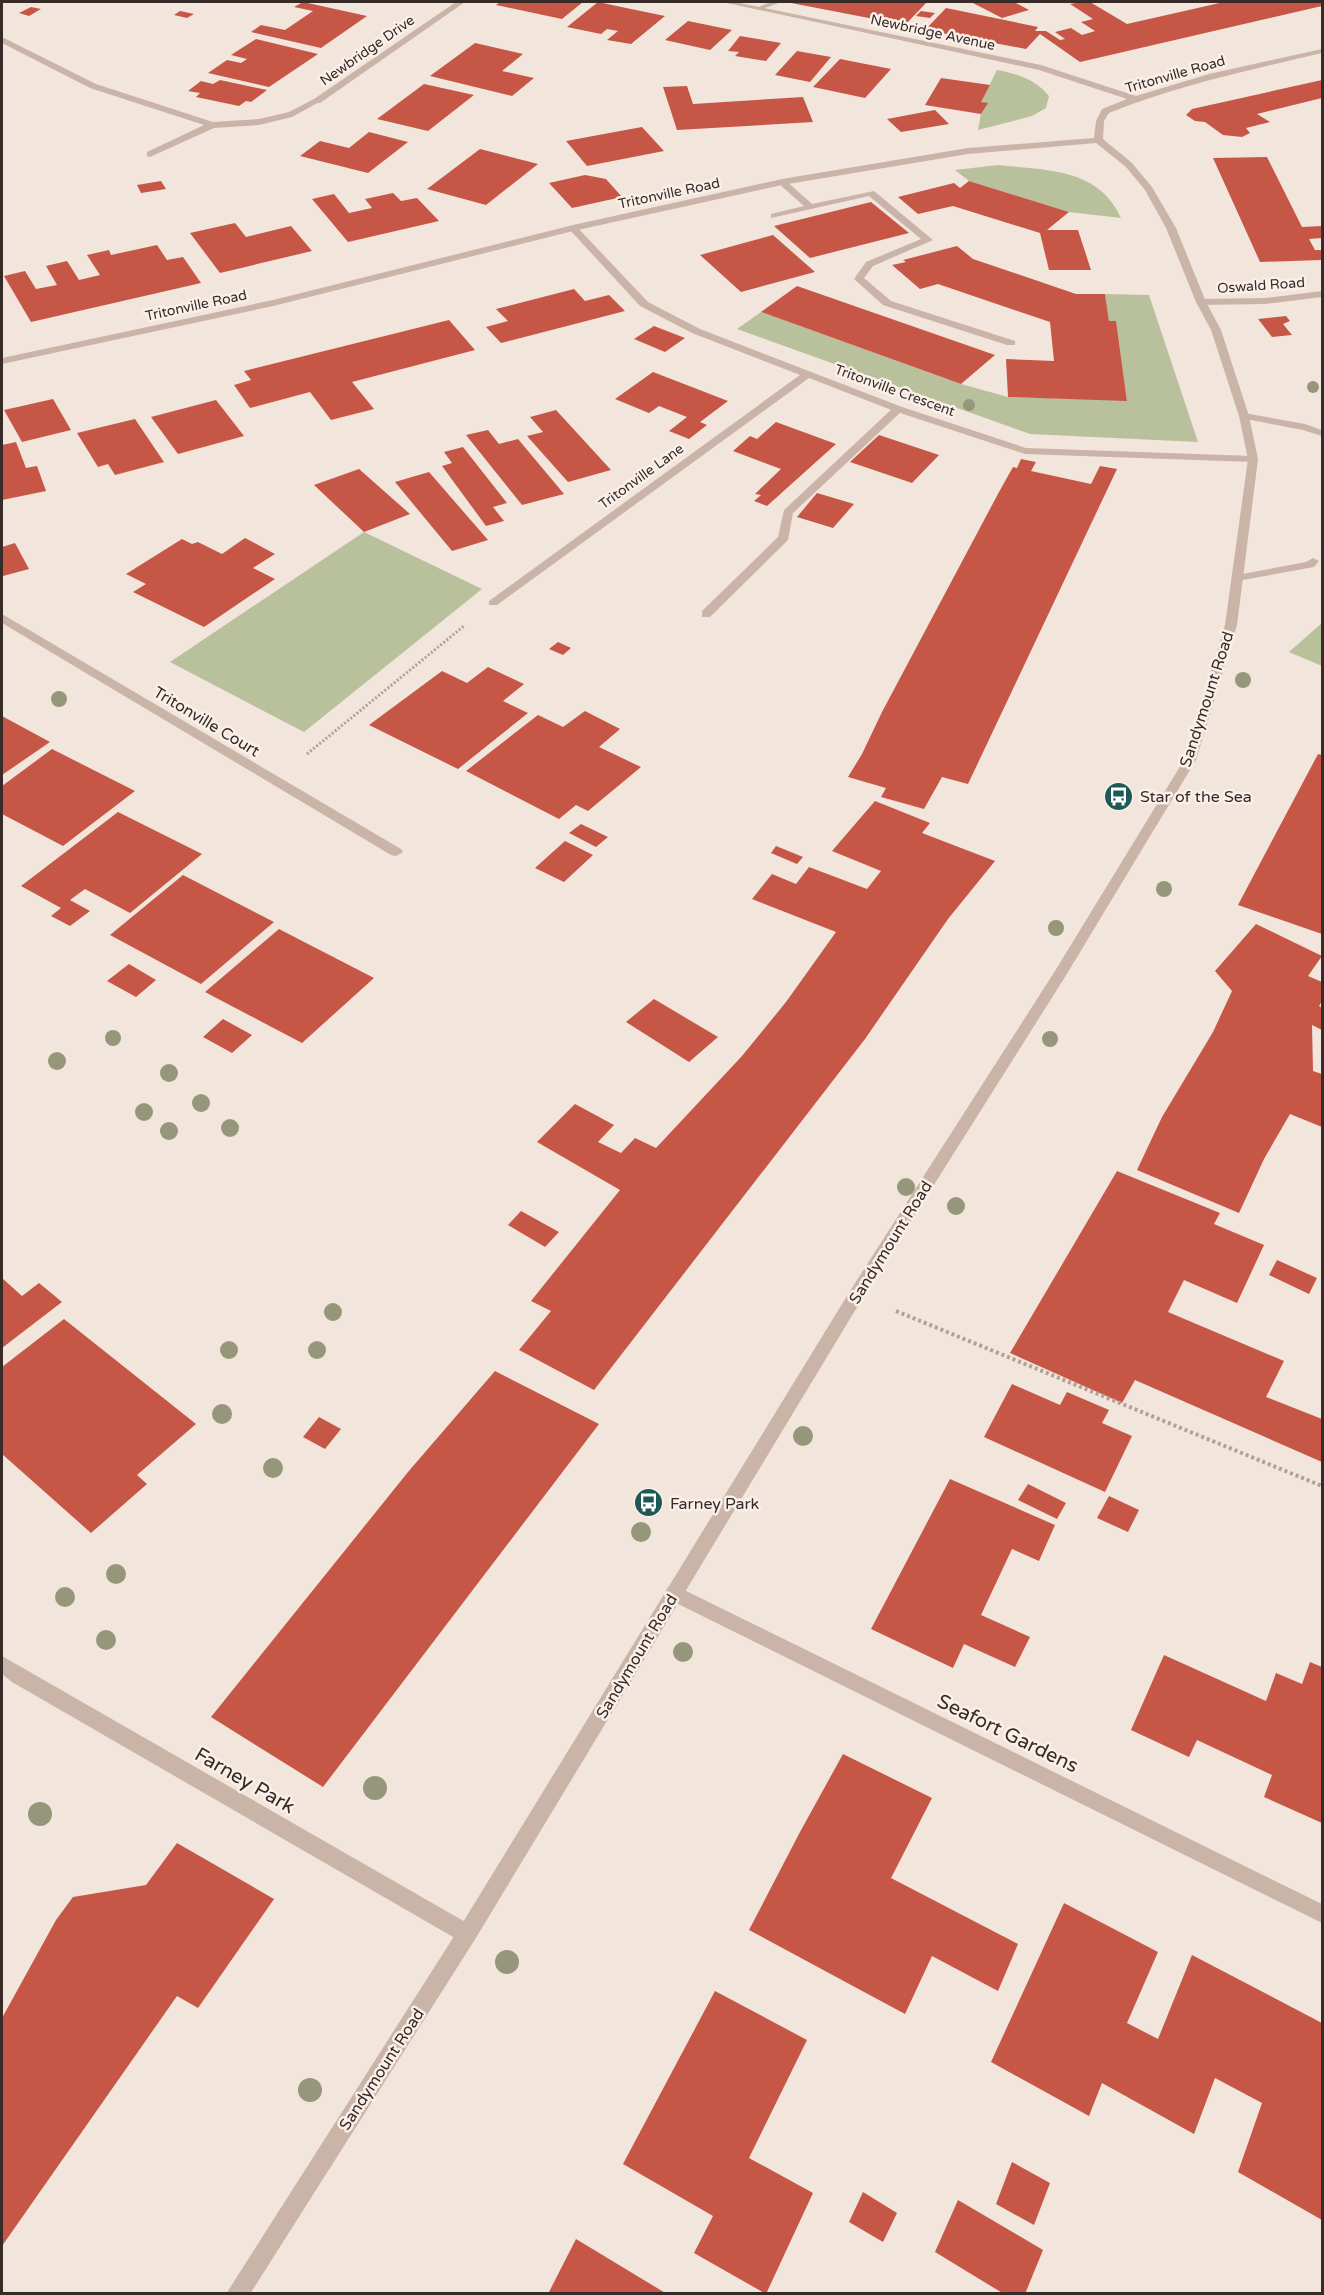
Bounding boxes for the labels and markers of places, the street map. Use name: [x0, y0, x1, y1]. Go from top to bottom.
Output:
bus stop icon: Star of the Sea: [1103, 780, 1135, 812]
place label: Star of the Sea: [1140, 787, 1252, 807]
bus stop icon: Farney Park: [633, 1487, 665, 1519]
place label: Farney Park: [670, 1494, 760, 1514]

